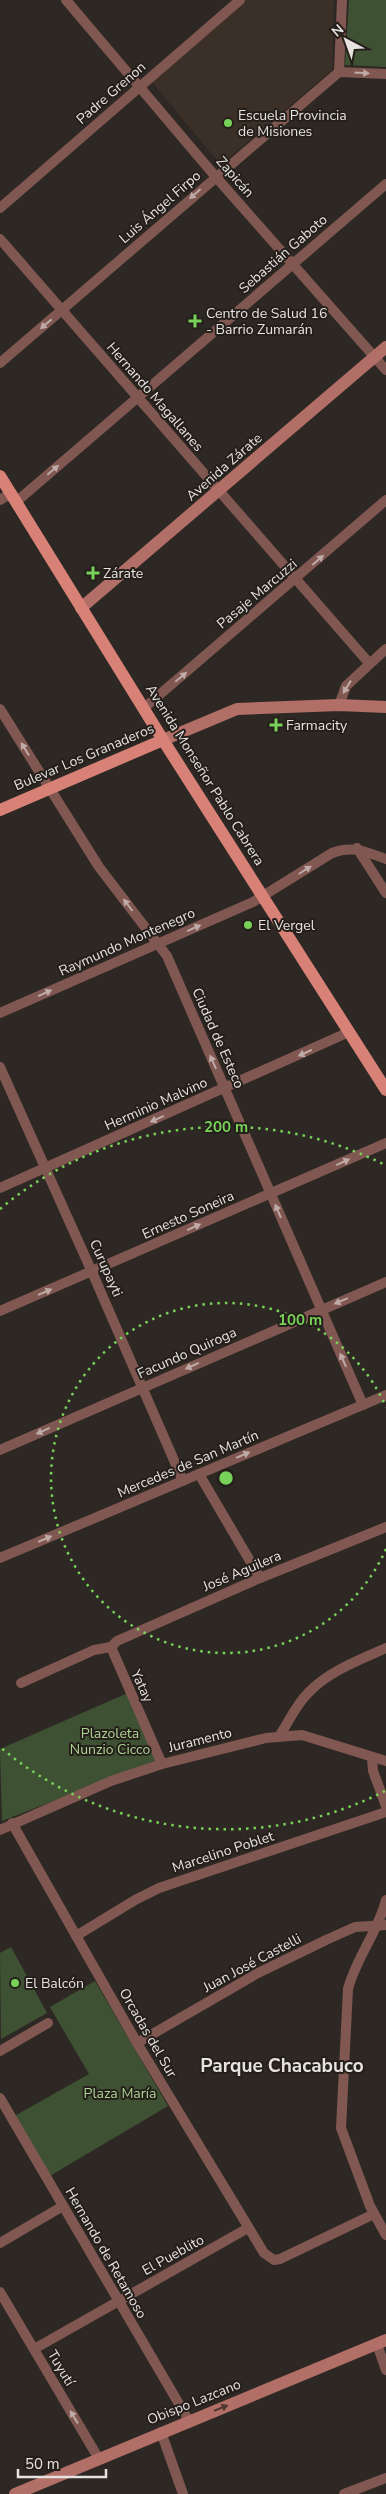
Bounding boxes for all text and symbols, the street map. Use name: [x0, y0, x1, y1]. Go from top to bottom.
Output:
north arrow: [321, 15, 371, 65]
text: N: [328, 20, 348, 41]
street label: Padre Grenon: [72, 58, 150, 128]
one-way arrow: [355, 70, 371, 78]
place label: Escuela Provincia de Misiones: [238, 106, 347, 141]
marker: Escuela Provincia de Misiones: [222, 117, 234, 129]
street label: Zapicán: [212, 152, 258, 202]
street label: Luis Ángel Firpo: [115, 166, 205, 248]
one-way arrow: [188, 189, 201, 200]
street label: Sebastián Gaboto: [235, 210, 331, 298]
place label: Centro de Salud 16 - Barrio Zumarán: [206, 304, 327, 339]
marker: Centro de Salud 16 - Barrio Zumarán: [188, 314, 202, 328]
one-way arrow: [40, 319, 53, 330]
street label: Hernando Magallanes: [102, 338, 208, 456]
street label: Avenida Zárate: [182, 429, 266, 505]
one-way arrow: [47, 465, 59, 476]
one-way arrow: [311, 554, 323, 566]
street label: Pasaje Marcuzzi: [213, 555, 301, 633]
place label: Zárate: [103, 564, 143, 583]
marker: Zárate: [87, 567, 99, 579]
one-way arrow: [174, 671, 187, 682]
one-way arrow: [343, 680, 352, 694]
street label: Avenida Monseñor Pablo Cabrera: [141, 681, 269, 869]
place label: Farmacity: [286, 716, 348, 735]
street label: Bulevar Los Granaderos: [11, 719, 157, 795]
marker: Farmacity: [270, 719, 282, 731]
one-way arrow: [20, 742, 29, 755]
one-way arrow: [298, 865, 311, 874]
one-way arrow: [123, 899, 134, 912]
street label: Raymundo Montenegro: [56, 903, 198, 981]
place label: El Vergel: [258, 916, 316, 935]
marker: El Vergel: [242, 919, 254, 931]
one-way arrow: [187, 924, 201, 932]
street label: Ciudad de Esteco: [187, 985, 249, 1091]
one-way arrow: [38, 989, 52, 997]
one-way arrow: [298, 1050, 312, 1058]
one-way arrow: [209, 1055, 217, 1069]
street label: Herminio Malvino: [102, 1073, 211, 1135]
one-way arrow: [150, 1115, 164, 1123]
text: 200 m: [204, 1117, 248, 1137]
one-way arrow: [336, 1158, 350, 1166]
street label: Ernesto Soneira: [139, 1186, 237, 1244]
one-way arrow: [274, 1204, 282, 1218]
one-way arrow: [187, 1223, 201, 1231]
street label: Curupayti: [85, 1236, 127, 1300]
one-way arrow: [38, 1288, 52, 1296]
one-way arrow: [334, 1297, 348, 1305]
text: 100 m: [278, 1310, 322, 1330]
street label: Facundo Quiroga: [134, 1323, 240, 1383]
one-way arrow: [339, 1353, 347, 1367]
one-way arrow: [185, 1362, 199, 1370]
street label: Mercedes de San Martín: [114, 1426, 262, 1502]
one-way arrow: [36, 1427, 50, 1435]
one-way arrow: [236, 1451, 250, 1459]
centre of rings: [217, 1469, 235, 1487]
one-way arrow: [38, 1534, 52, 1542]
street label: José Aguilera: [199, 1546, 284, 1596]
street label: Yatay: [126, 1666, 158, 1706]
street label: Juramento: [165, 1723, 234, 1757]
park label: Plazoleta Nunzio Cicco: [70, 1724, 150, 1759]
street label: Marcelino Poblet: [170, 1827, 276, 1877]
street label: Juan José Castelli: [199, 1929, 304, 1997]
place label: El Balcón: [25, 1974, 84, 1993]
marker: El Balcón: [9, 1977, 21, 1989]
street label: Orcadas del Sur: [115, 1985, 181, 2081]
district label: Parque Chacabuco: [200, 2053, 364, 2079]
park label: Plaza María: [84, 2084, 156, 2103]
street label: Hernando de Retamoso: [61, 2184, 151, 2322]
street label: El Pueblito: [139, 2230, 208, 2280]
street label: Tuyutí: [43, 2347, 79, 2390]
street label: Obispo Lazcano: [144, 2374, 244, 2429]
one-way arrow: [214, 2403, 228, 2411]
one-way arrow: [70, 2410, 79, 2423]
scale bar: [18, 2446, 105, 2478]
text: 50 m: [25, 2454, 60, 2474]

